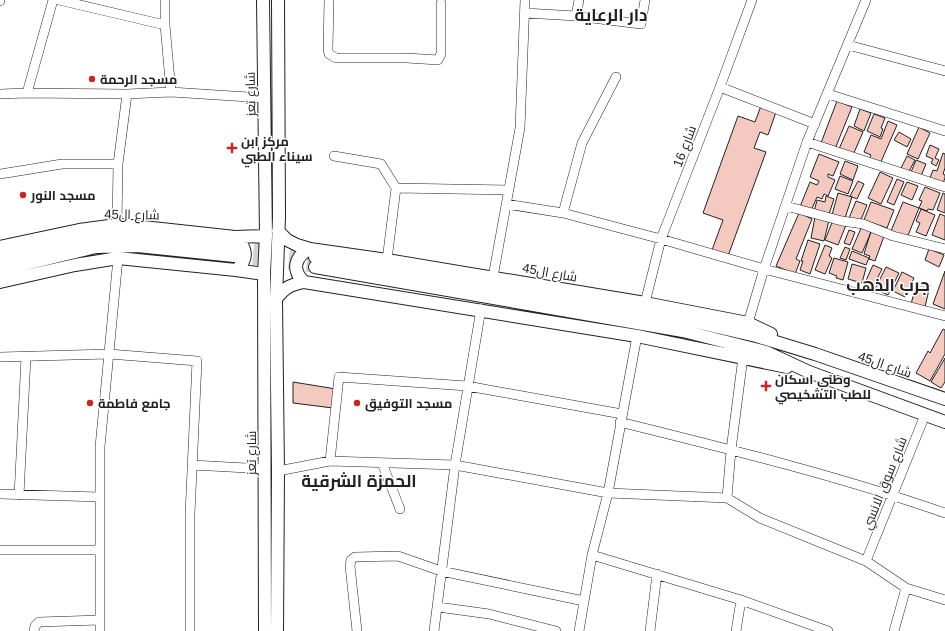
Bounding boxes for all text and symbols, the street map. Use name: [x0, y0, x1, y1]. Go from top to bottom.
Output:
district label: دار الرعاية: [574, 6, 648, 25]
place label: مسجد الرحمة: [100, 72, 177, 87]
street label: شارع تعز: [243, 72, 259, 117]
marker: مسجد الرحمة: [87, 74, 97, 84]
street label: شارع 16: [670, 123, 700, 169]
place label: مركز ابن سيناء الطبي: [241, 134, 313, 168]
marker: مركز ابن سيناء الطبي: [226, 142, 238, 154]
place label: مسجد النور: [30, 188, 96, 204]
marker: مسجد النور: [18, 190, 28, 200]
street label: شارع ال45: [104, 207, 160, 223]
street label: شارع ال45: [521, 260, 579, 286]
district label: جرب الذهب: [846, 276, 930, 295]
street label: شارع ال45: [856, 348, 913, 382]
place label: وطني اسكان للطب التشخيصي: [775, 372, 871, 405]
marker: وطني اسكان للطب التشخيصي: [760, 380, 772, 392]
place label: جامع فاطمة: [98, 396, 171, 412]
place label: مسجد التوفيق: [365, 396, 452, 412]
marker: جامع فاطمة: [85, 398, 95, 408]
marker: مسجد التوفيق: [352, 398, 362, 408]
street label: شارع تعز: [244, 431, 260, 476]
street label: شارع سوق الانسي: [859, 435, 913, 533]
district label: الحمزة الشرقية: [301, 472, 417, 491]

